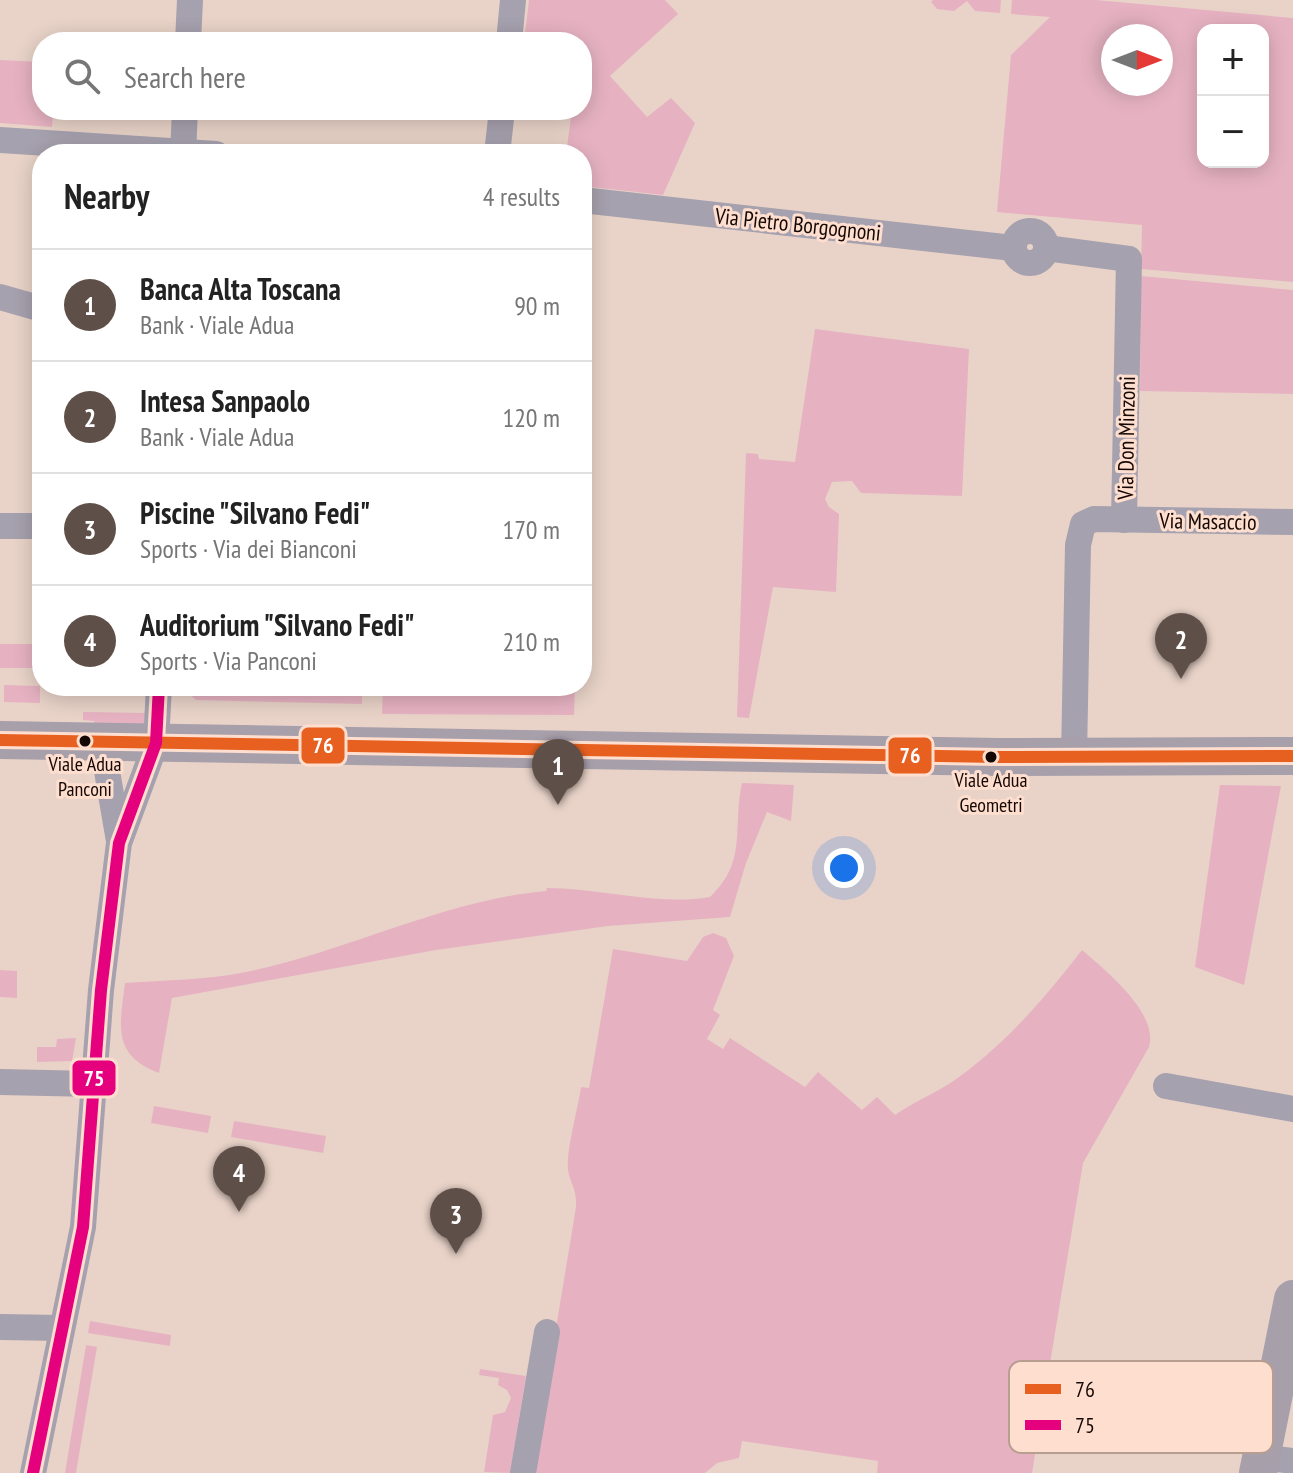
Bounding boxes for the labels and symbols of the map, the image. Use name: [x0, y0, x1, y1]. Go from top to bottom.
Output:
north arrow: [1101, 24, 1173, 96]
street label: Via Pietro Borgognoni: [713, 201, 882, 247]
street label: Via Don Minzoni: [1111, 376, 1141, 501]
street label: Via Masaccio: [1158, 506, 1257, 536]
pin: 2: [1155, 613, 1207, 679]
line badge: 76: [300, 726, 346, 765]
text: 76: [312, 731, 334, 759]
marker: Viale Adua Panconi: [77, 733, 93, 749]
line badge: 76: [887, 736, 933, 775]
pin: 1: [532, 739, 584, 805]
text: 76: [899, 741, 921, 769]
marker: Viale Adua Geometri: [983, 749, 999, 765]
place label: Viale Adua Panconi: [47, 751, 122, 802]
place label: Viale Adua Geometri: [953, 767, 1028, 818]
your location: [824, 848, 864, 888]
line badge: 75: [71, 1059, 117, 1097]
text: 75: [83, 1064, 105, 1092]
pin: 4: [213, 1146, 265, 1212]
pin: 3: [430, 1188, 482, 1254]
legend: [1009, 1361, 1273, 1453]
text: 76: [1075, 1375, 1095, 1403]
text: 75: [1075, 1411, 1095, 1439]

